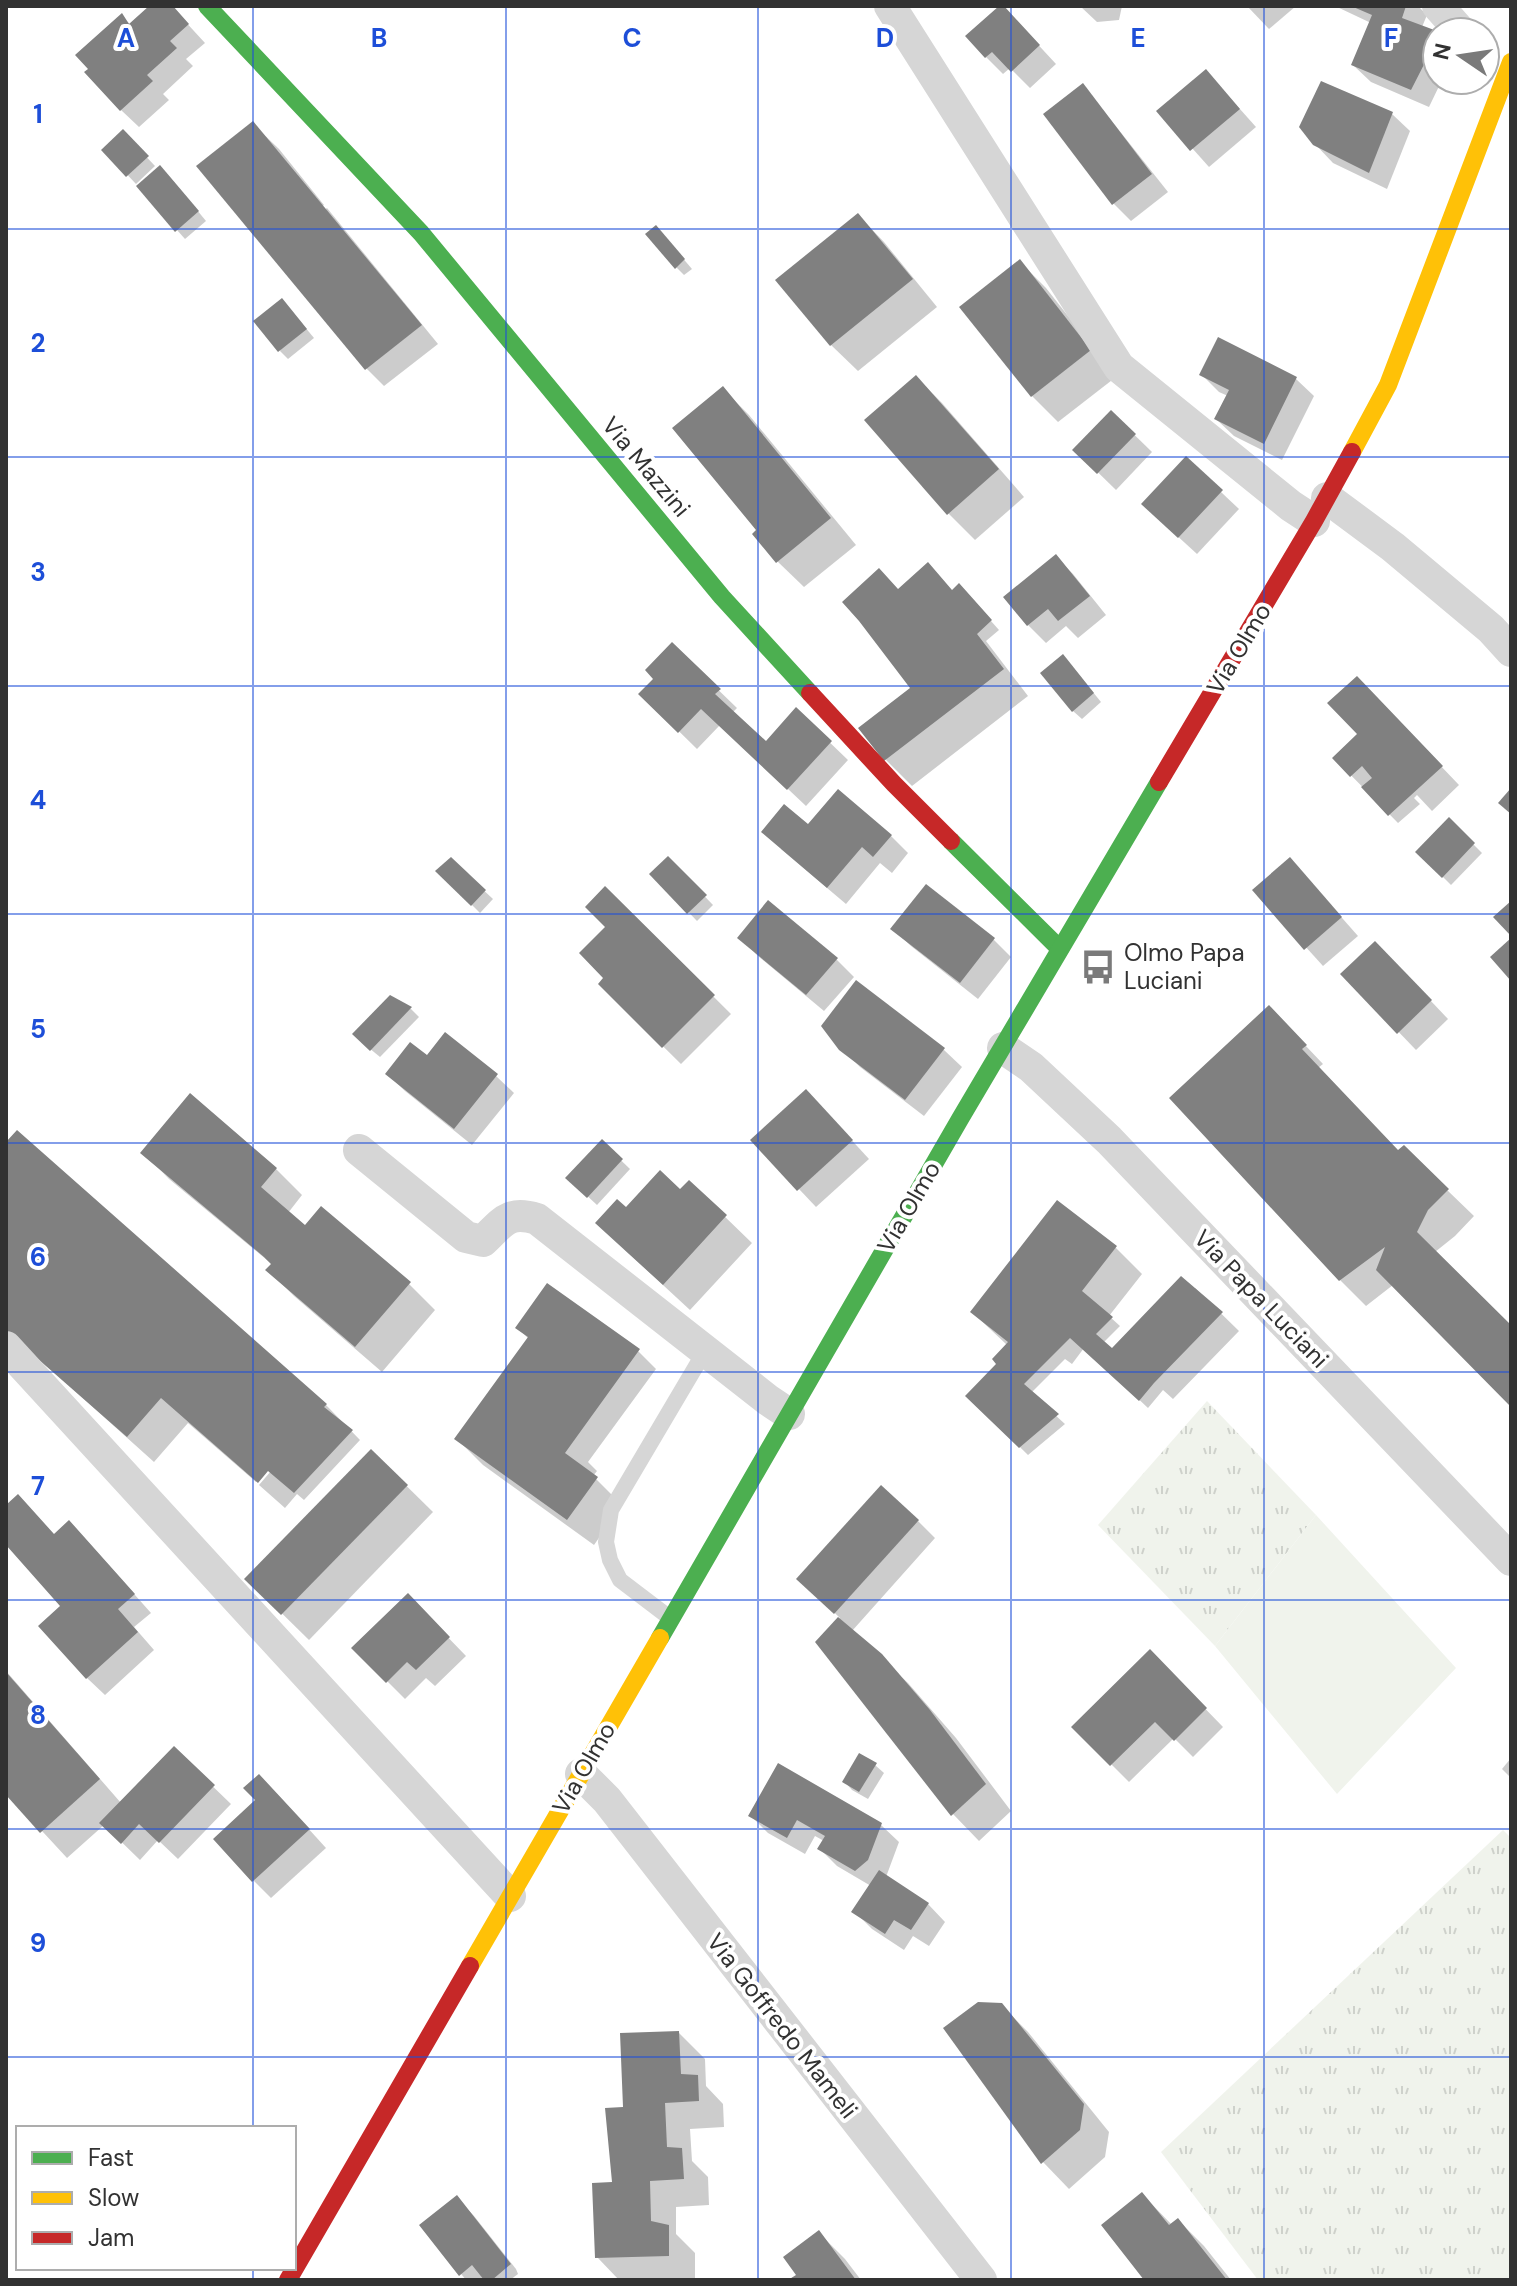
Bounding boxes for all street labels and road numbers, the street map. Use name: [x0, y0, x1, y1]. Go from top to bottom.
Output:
street label: Via Mazzini: [595, 410, 697, 523]
street label: Via Olmo: [1199, 598, 1278, 700]
street label: Via Olmo: [870, 1155, 947, 1258]
street label: Via Papa Luciani: [1187, 1223, 1335, 1374]
street label: Via Olmo: [545, 1716, 622, 1819]
street label: Via Goffredo Mameli: [700, 1927, 865, 2125]

